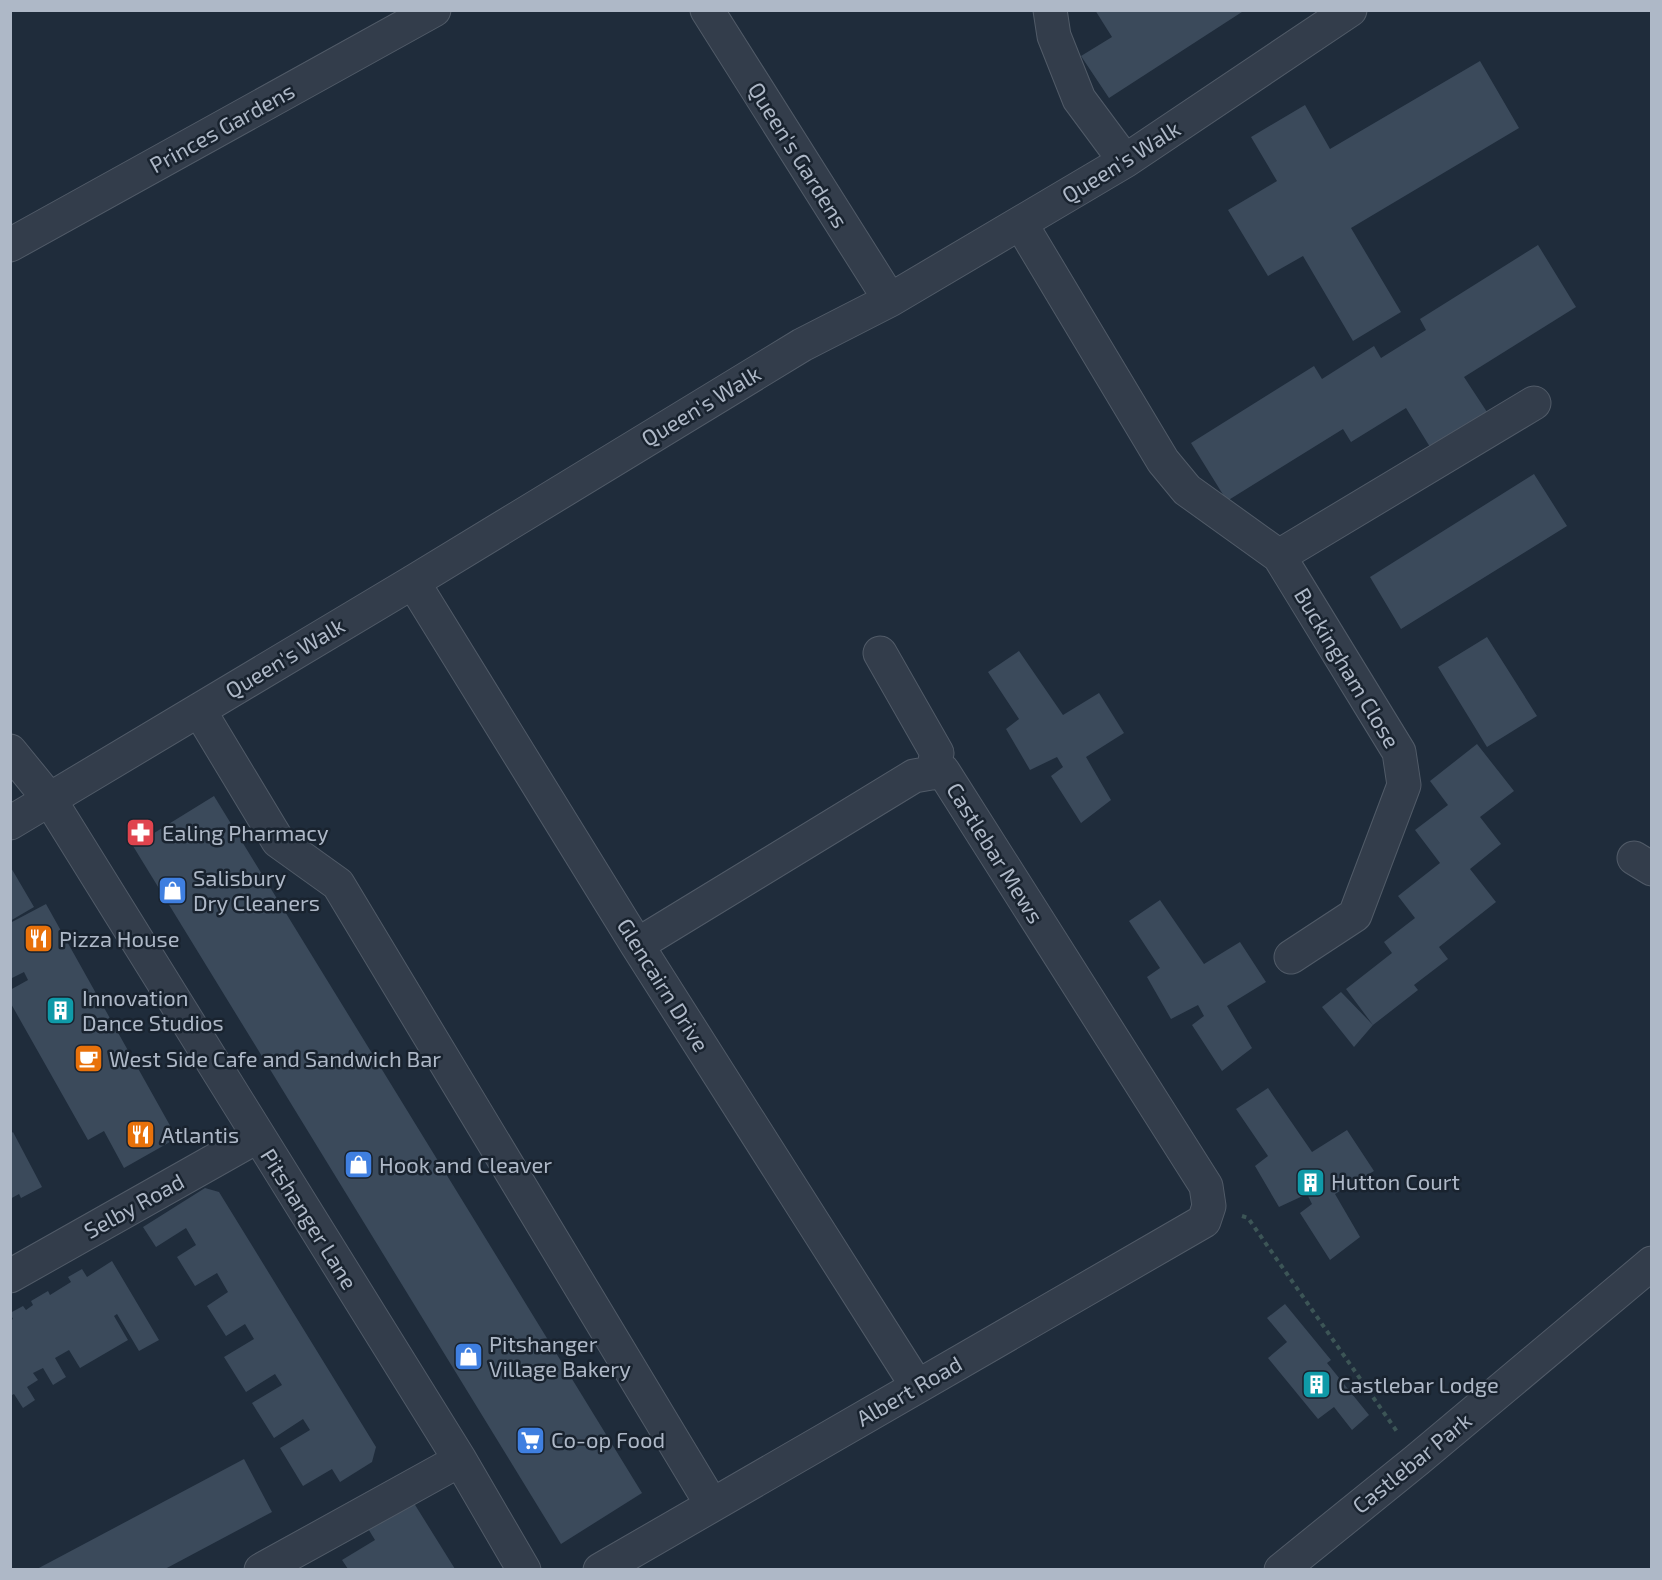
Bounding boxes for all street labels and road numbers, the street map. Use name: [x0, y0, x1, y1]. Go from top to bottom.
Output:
street label: Princes Gardens: [145, 77, 298, 178]
street label: Queen's Gardens: [743, 77, 854, 233]
street label: Queen's Walk: [1057, 115, 1185, 209]
street label: Queen's Walk: [636, 359, 765, 452]
street label: Buckingham Close: [1290, 583, 1406, 752]
street label: Queen's Walk: [220, 611, 349, 704]
street label: Castlebar Mews: [942, 777, 1049, 928]
street label: Glencairn Drive: [613, 913, 715, 1056]
street label: Pitshanger Lane: [256, 1143, 364, 1294]
street label: Selby Road: [79, 1167, 188, 1243]
street label: Albert Road: [851, 1350, 966, 1431]
street label: Castlebar Park: [1347, 1406, 1476, 1518]

